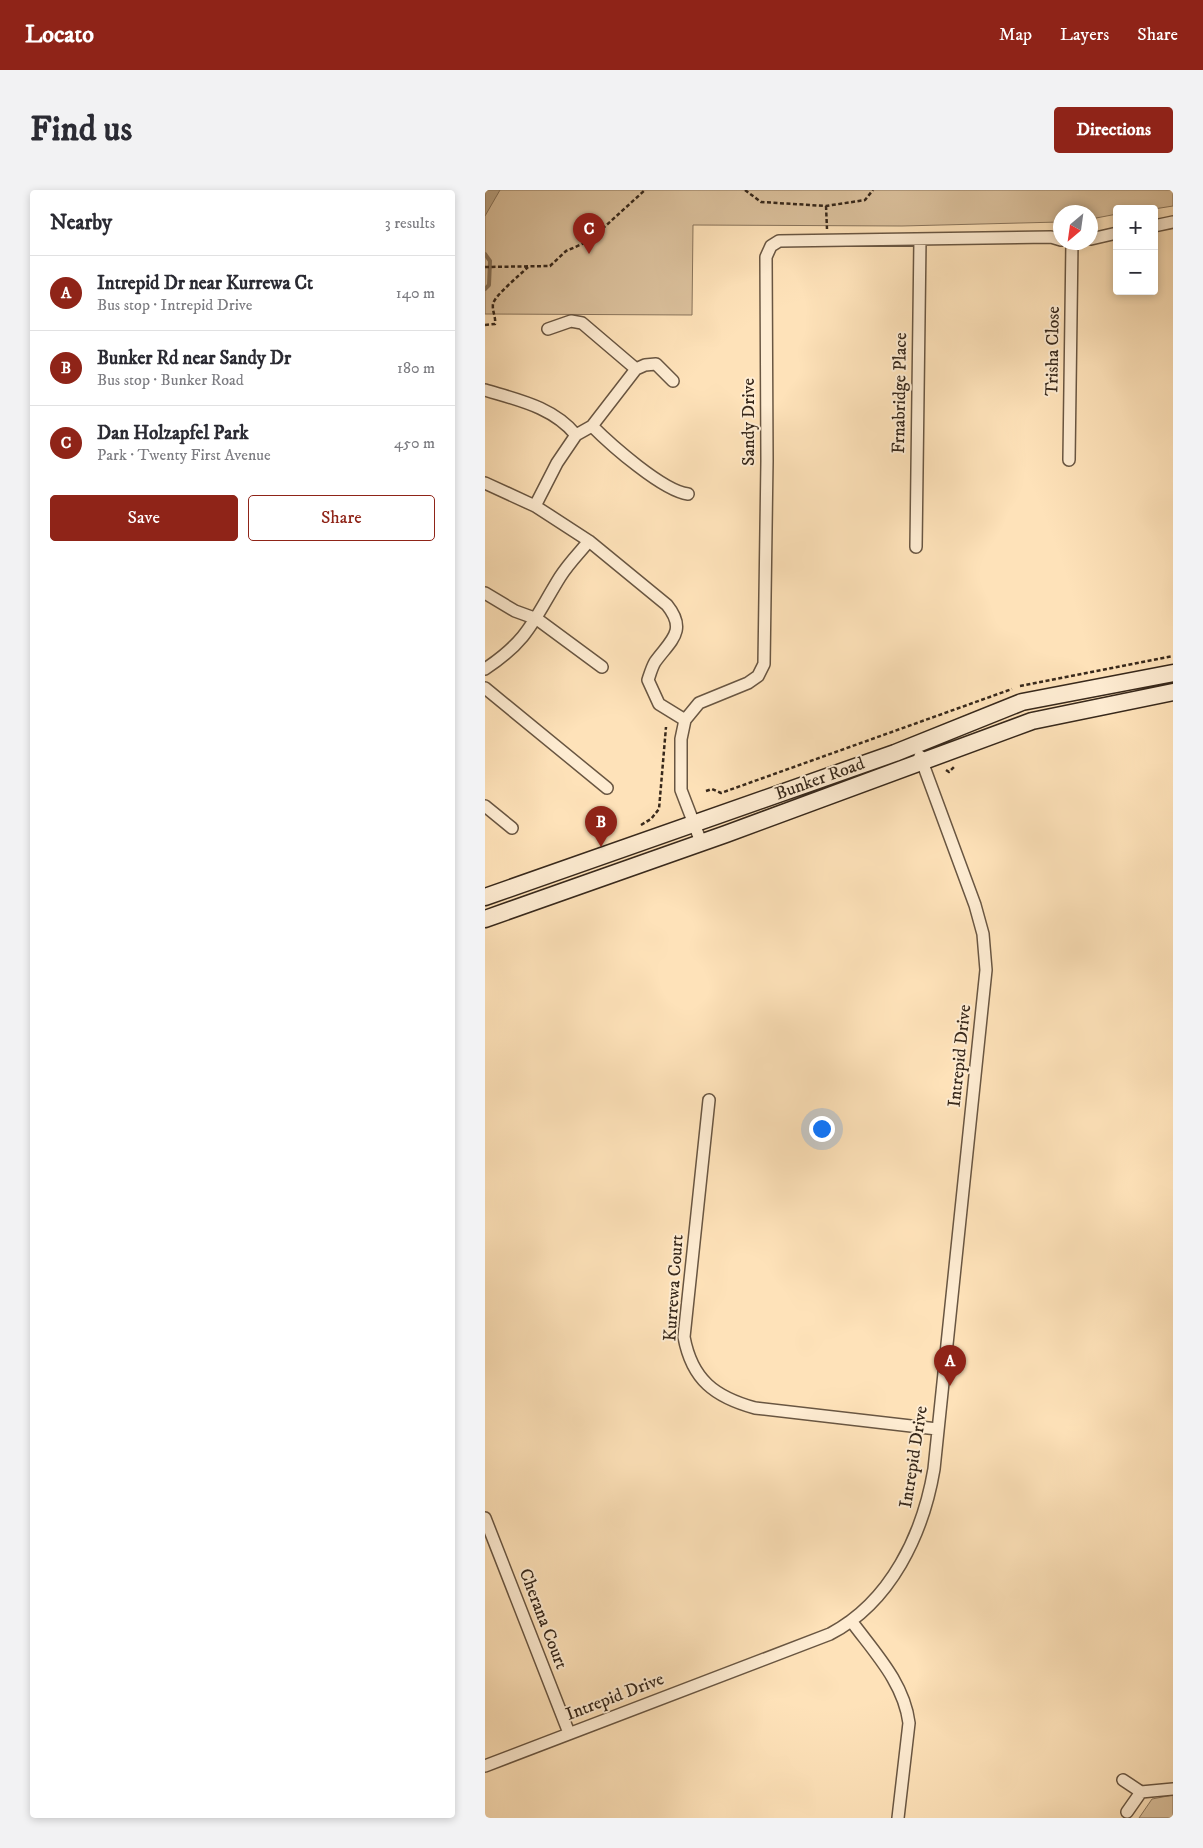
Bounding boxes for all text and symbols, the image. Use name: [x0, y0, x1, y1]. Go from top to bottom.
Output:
text: Locato: [25, 20, 94, 50]
text: Map: [999, 24, 1032, 46]
text: Layers: [1060, 24, 1109, 46]
text: Share: [1137, 24, 1178, 46]
button: Directions: [1054, 107, 1173, 153]
text: Find us: [30, 108, 132, 152]
north arrow: [1053, 205, 1098, 250]
map controls: [1113, 205, 1158, 295]
button: +: [1113, 205, 1158, 250]
text: Nearby: [50, 210, 112, 236]
text: 3 results: [385, 213, 435, 233]
pin: C: [573, 213, 605, 254]
button: −: [1113, 250, 1158, 295]
text: Intrepid Dr near Kurrewa Ct: [97, 272, 313, 295]
text: A: [61, 283, 71, 303]
text: 140 m: [396, 283, 435, 303]
text: Bus stop · Intrepid Drive: [97, 295, 252, 315]
street label: Trisha Close: [1041, 306, 1065, 396]
street label: Frnabridge Place: [888, 332, 912, 454]
text: Bunker Rd near Sandy Dr: [97, 347, 291, 370]
text: B: [61, 358, 71, 378]
text: 180 m: [397, 358, 435, 378]
text: Bus stop · Bunker Road: [97, 370, 244, 390]
street label: Sandy Drive: [738, 378, 760, 466]
text: Dan Holzapfel Park: [97, 422, 249, 445]
text: C: [61, 433, 71, 453]
text: 450 m: [394, 433, 435, 453]
text: Park · Twenty First Avenue: [97, 445, 271, 465]
button: Save: [50, 495, 238, 541]
button: Share: [248, 495, 435, 541]
street label: Bunker Road: [772, 753, 868, 805]
pin: B: [585, 806, 617, 847]
street label: Intrepid Drive: [944, 1004, 976, 1108]
your location: [809, 1116, 835, 1142]
street label: Kurrewa Court: [659, 1234, 689, 1342]
pin: A: [934, 1345, 966, 1386]
street label: Intrepid Drive: [895, 1404, 933, 1510]
street label: Cherana Court: [514, 1566, 572, 1673]
street label: Intrepid Drive: [563, 1668, 667, 1726]

